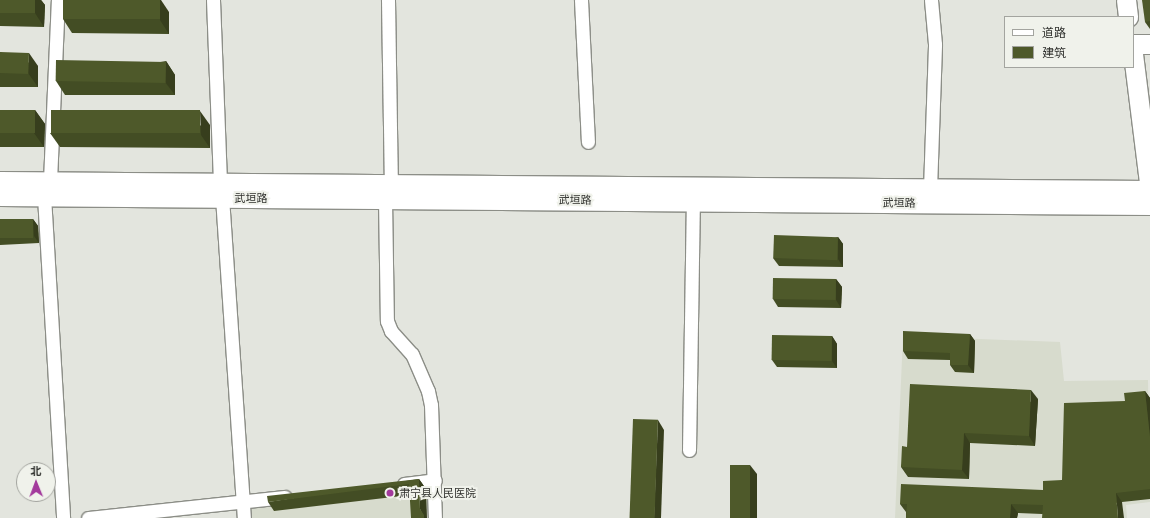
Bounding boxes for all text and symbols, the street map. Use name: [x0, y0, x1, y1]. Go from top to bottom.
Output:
legend: [1004, 16, 1134, 68]
text: 道路: [1042, 25, 1066, 41]
text: 建筑: [1042, 45, 1066, 61]
street label: 武垣路: [235, 191, 267, 205]
street label: 武垣路: [558, 193, 592, 207]
street label: 武垣路: [882, 196, 916, 210]
north arrow: [16, 462, 56, 502]
text: 北: [30, 464, 41, 478]
place label: 肃宁县人民医院: [399, 486, 476, 500]
marker: 肃宁县人民医院: [384, 487, 396, 499]

